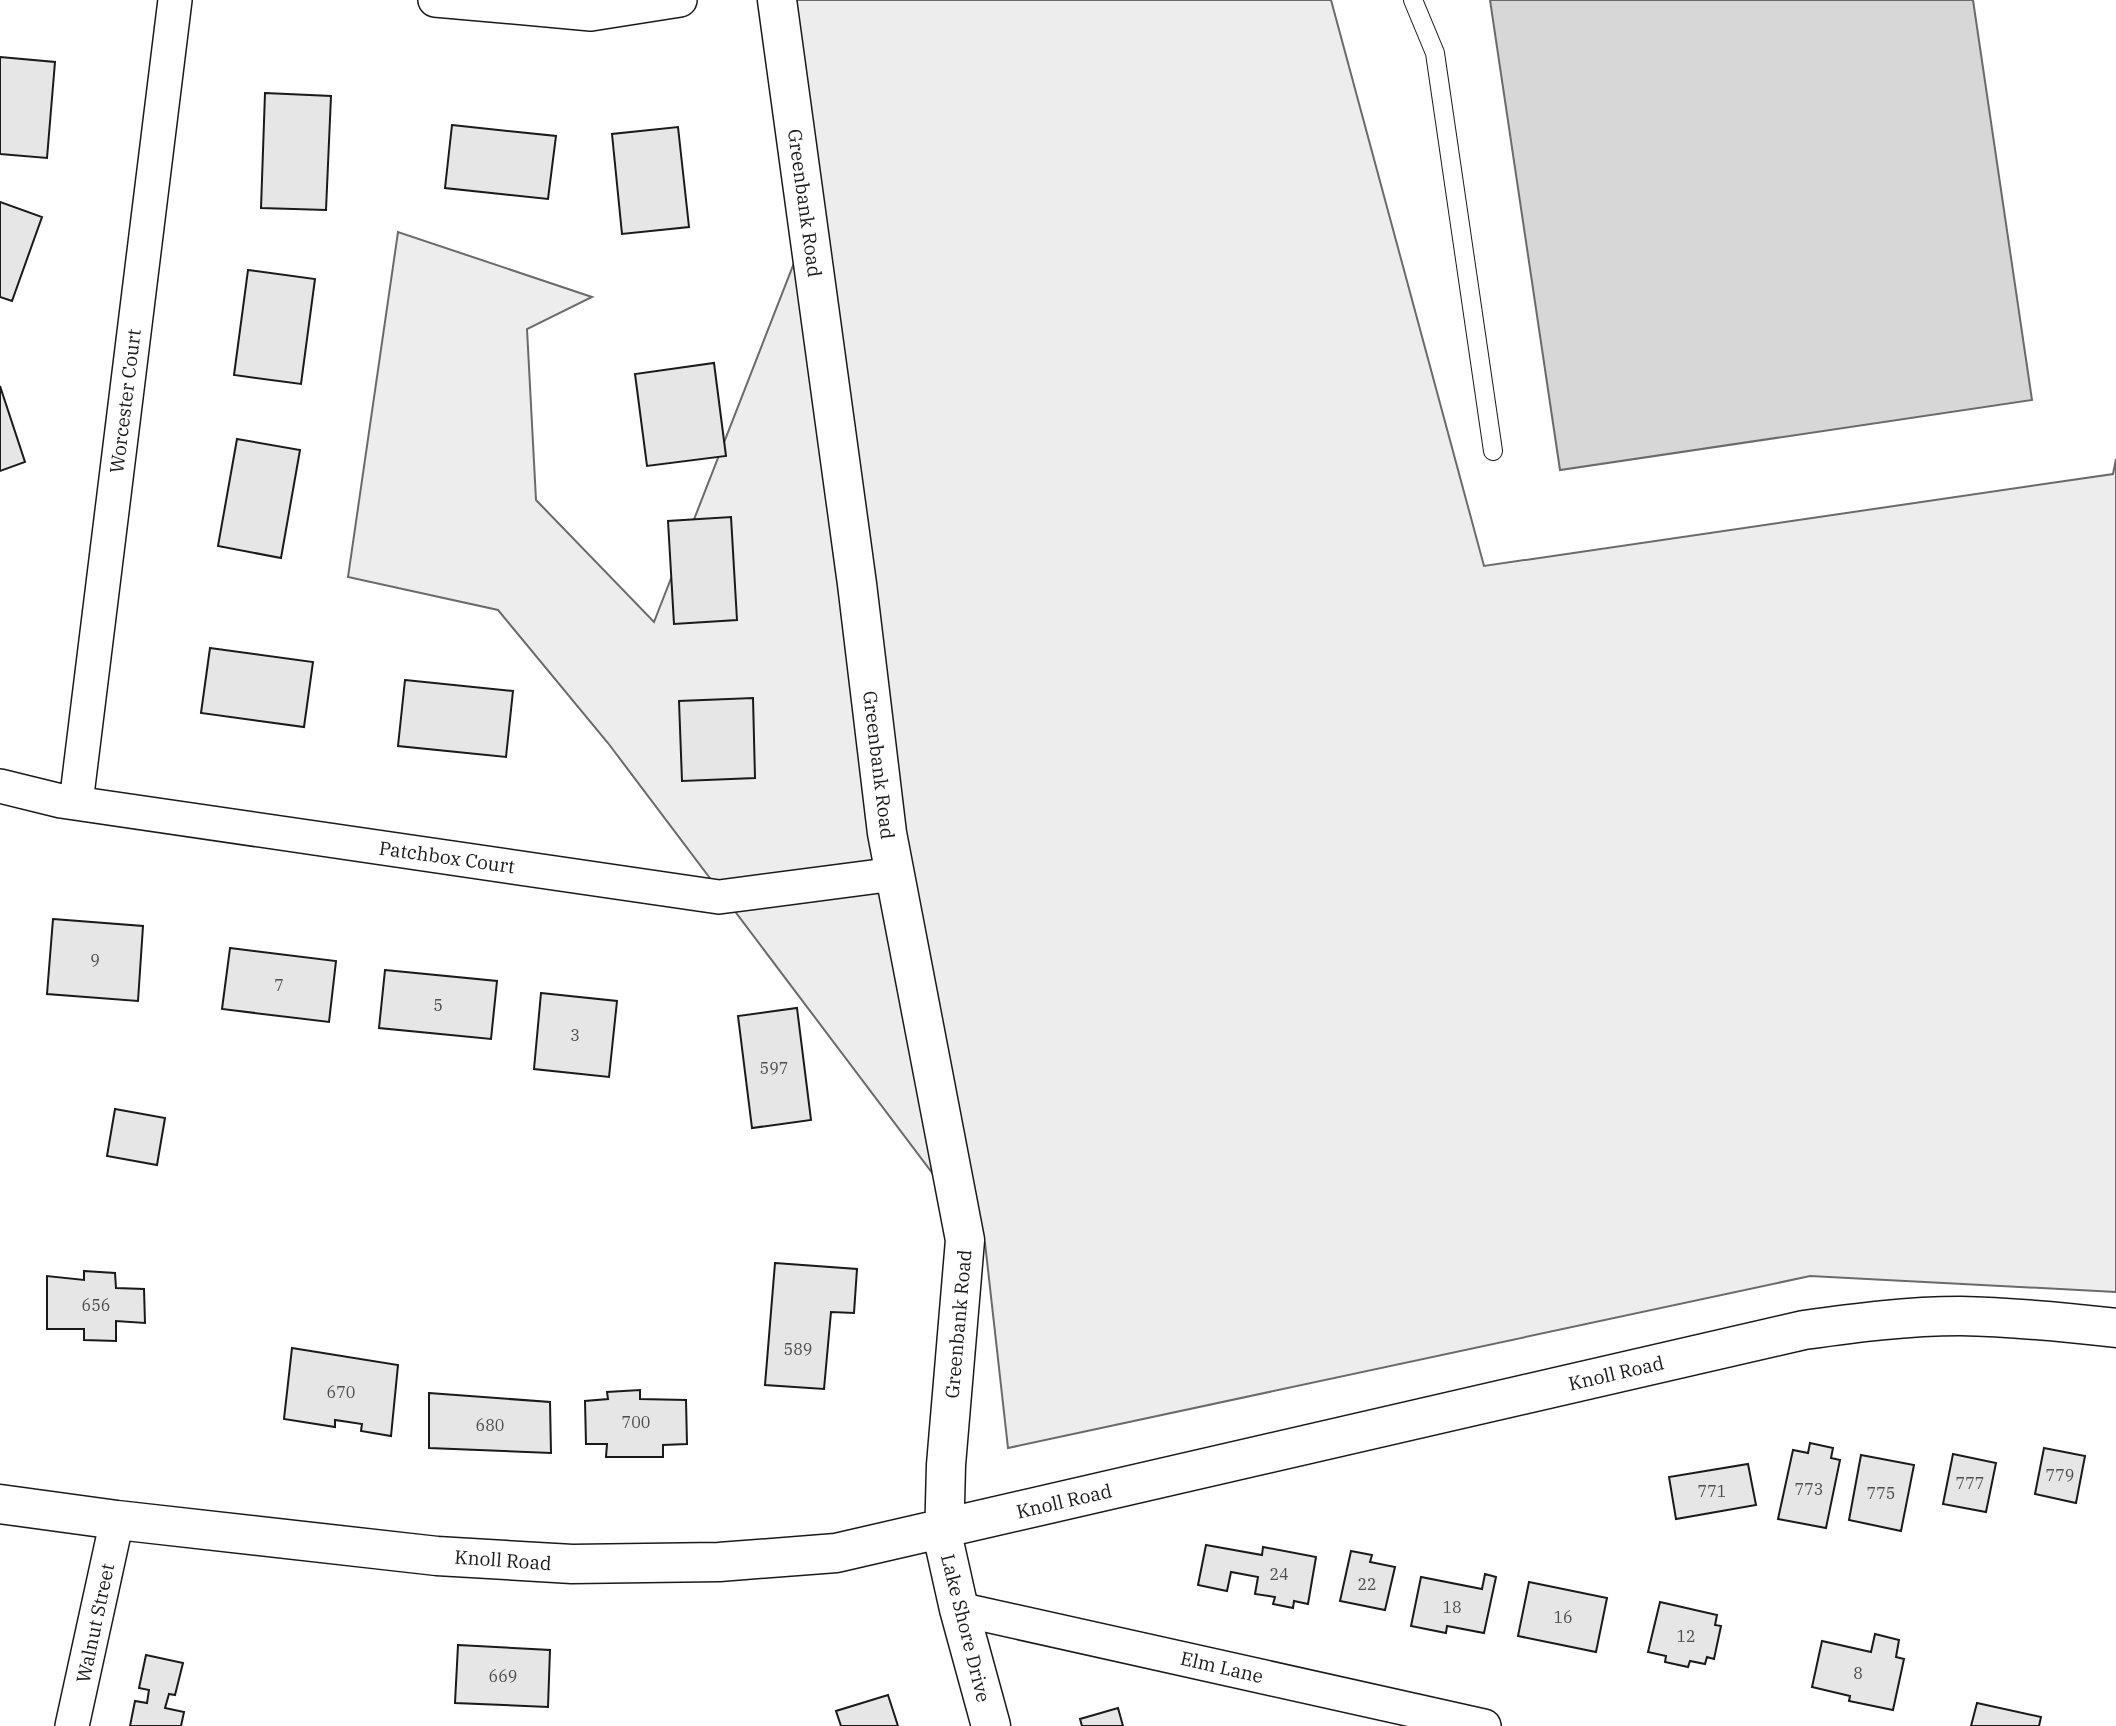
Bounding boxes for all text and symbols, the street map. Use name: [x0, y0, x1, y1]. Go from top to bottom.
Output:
street label: Greenbank Road: [783, 127, 827, 279]
street label: Worcester Court: [104, 327, 146, 475]
street label: Greenbank Road: [858, 689, 900, 841]
street label: Patchbox Court: [377, 836, 517, 878]
house number: 9: [90, 950, 100, 970]
house number: 7: [274, 975, 284, 995]
house number: 5: [433, 995, 443, 1015]
house number: 3: [570, 1025, 580, 1045]
house number: 597: [760, 1058, 788, 1078]
street label: Greenbank Road: [940, 1248, 976, 1400]
house number: 656: [82, 1295, 110, 1315]
house number: 589: [784, 1339, 812, 1359]
street label: Knoll Road: [1566, 1350, 1666, 1396]
house number: 670: [327, 1382, 355, 1402]
house number: 700: [622, 1412, 650, 1432]
house number: 680: [476, 1415, 504, 1435]
house number: 779: [2046, 1465, 2074, 1485]
house number: 777: [1956, 1473, 1984, 1493]
street label: Knoll Road: [1014, 1478, 1114, 1524]
house number: 773: [1795, 1479, 1823, 1499]
house number: 771: [1698, 1481, 1726, 1501]
house number: 775: [1867, 1483, 1895, 1503]
street label: Knoll Road: [454, 1545, 552, 1575]
street label: Lake Shore Drive: [936, 1551, 996, 1705]
street label: Walnut Street: [71, 1561, 119, 1685]
house number: 24: [1269, 1564, 1289, 1584]
house number: 22: [1357, 1574, 1377, 1594]
house number: 18: [1442, 1597, 1462, 1617]
house number: 16: [1553, 1607, 1573, 1627]
house number: 12: [1676, 1626, 1696, 1646]
street label: Elm Lane: [1178, 1646, 1266, 1688]
house number: 8: [1853, 1663, 1863, 1683]
house number: 669: [489, 1666, 517, 1686]

